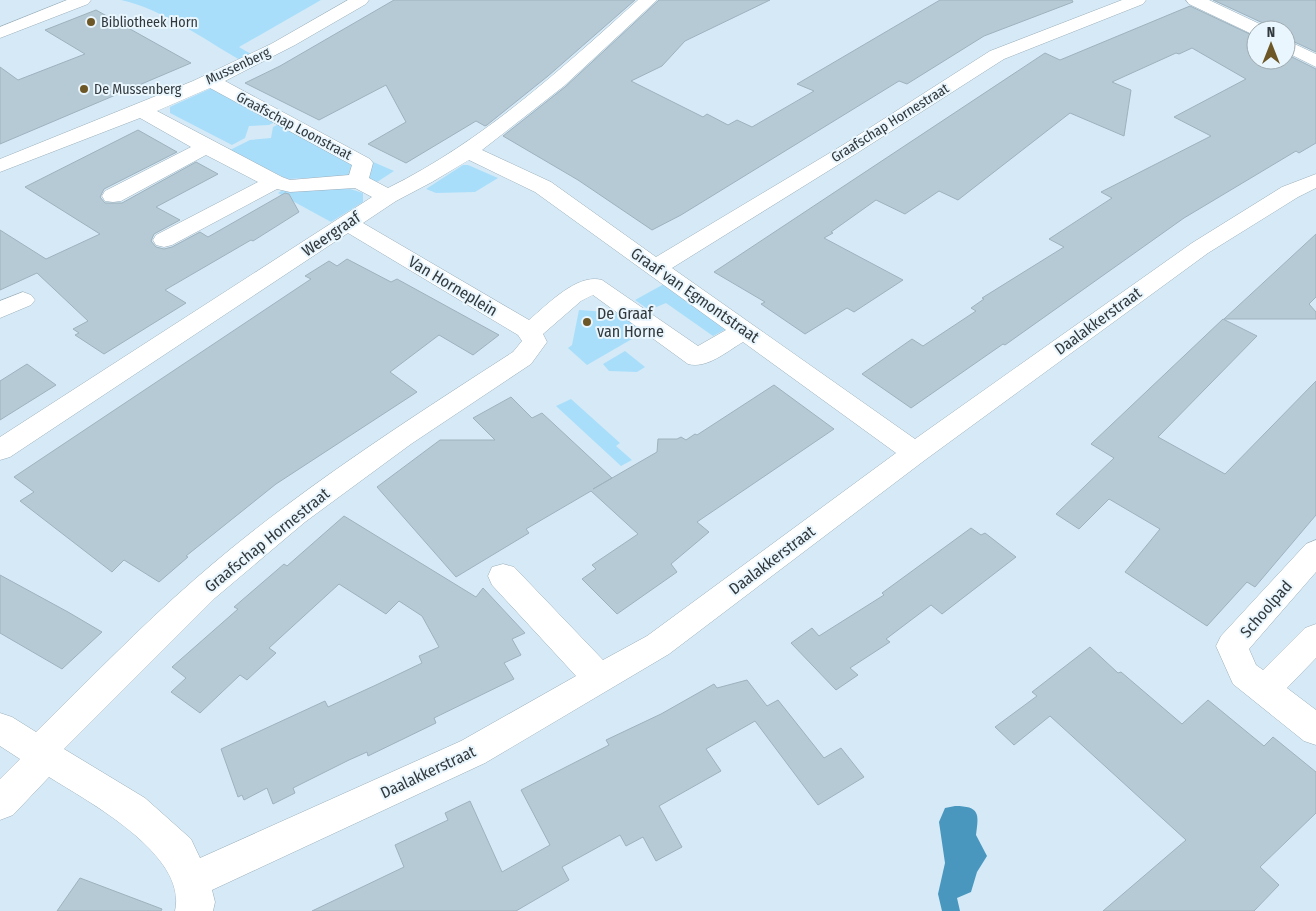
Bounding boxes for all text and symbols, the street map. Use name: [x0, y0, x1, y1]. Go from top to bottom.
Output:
place label: Bibliotheek Horn: [101, 14, 198, 31]
marker: Bibliotheek Horn: [85, 16, 97, 28]
north arrow: [1246, 20, 1296, 70]
text: N: [1267, 24, 1275, 41]
street label: Mussenberg: [203, 44, 273, 88]
street label: Graafschap Hornestraat: [828, 80, 952, 166]
place label: De Mussenberg: [94, 81, 182, 98]
marker: De Mussenberg: [78, 83, 90, 95]
street label: Graafschap Loonstraat: [233, 88, 355, 164]
street label: Weergraaf: [298, 207, 365, 260]
street label: Graaf van Egmontstraat: [627, 243, 764, 347]
street label: Van Horneplein: [405, 252, 501, 320]
street label: Daalakkerstraat: [1051, 283, 1146, 359]
place label: De Graaf van Horne: [597, 304, 664, 341]
marker: De Graaf van Horne: [581, 316, 593, 328]
street label: Graafschap Hornestraat: [201, 483, 334, 596]
street label: Daalakkerstraat: [725, 521, 819, 598]
street label: Schoolpad: [1236, 577, 1296, 641]
street label: Daalakkerstraat: [378, 741, 479, 802]

